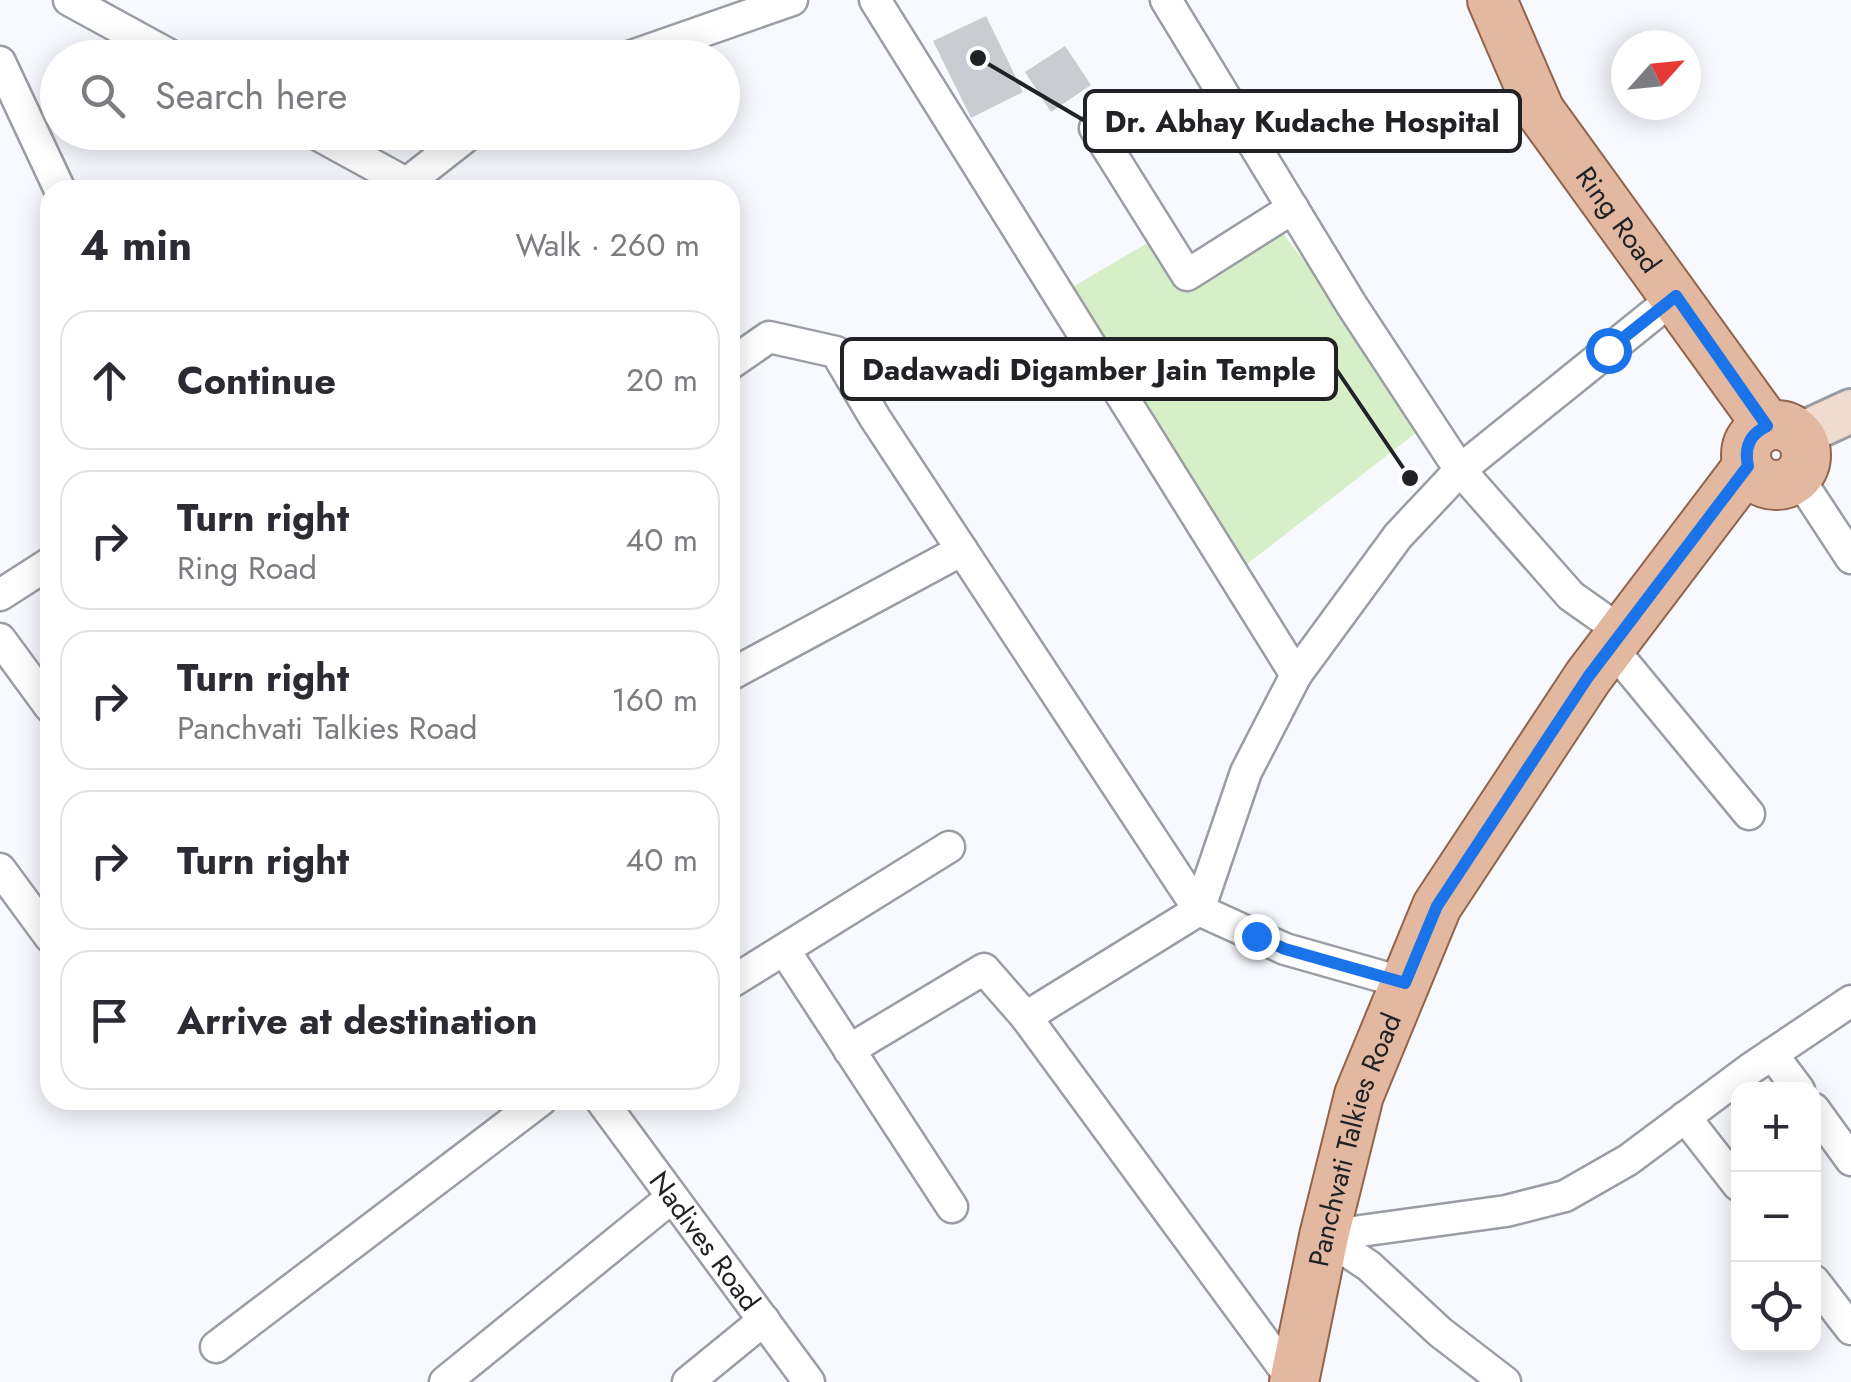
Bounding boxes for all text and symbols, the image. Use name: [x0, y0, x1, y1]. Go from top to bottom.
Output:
north arrow: [1611, 30, 1701, 120]
search box: [40, 40, 740, 150]
icon: search: [75, 68, 130, 123]
text: Search here: [155, 68, 347, 123]
callout: Dr. Abhay Kudache Hospital: [1085, 91, 1520, 151]
text: Dr. Abhay Kudache Hospital: [1104, 100, 1500, 143]
street label: Ring Road: [1566, 158, 1671, 282]
text: 4 min: [80, 215, 192, 276]
text: Walk · 260 m: [515, 222, 700, 268]
route start: [1586, 328, 1632, 374]
callout: Dadawadi Digamber Jain Temple: [842, 339, 1336, 399]
text: Dadawadi Digamber Jain Temple: [862, 348, 1316, 391]
icon: ahead: [82, 353, 137, 408]
text: Continue: [177, 353, 336, 408]
text: 20 m: [626, 357, 698, 403]
text: Turn right: [177, 490, 349, 545]
icon: right: [82, 513, 137, 568]
text: 40 m: [626, 517, 698, 563]
text: Ring Road: [177, 545, 317, 591]
text: Turn right: [177, 650, 349, 705]
icon: right: [82, 673, 137, 728]
text: 160 m: [611, 677, 698, 723]
text: Panchvati Talkies Road: [177, 705, 478, 751]
icon: right: [82, 833, 137, 888]
text: Turn right: [177, 833, 349, 888]
text: 40 m: [626, 837, 698, 883]
route end: [1234, 914, 1280, 960]
icon: arrive: [82, 993, 137, 1048]
text: Arrive at destination: [177, 993, 538, 1048]
street label: Panchvati Talkies Road: [1298, 1007, 1412, 1270]
map controls: [1731, 1082, 1821, 1352]
button: +: [1731, 1082, 1821, 1172]
street label: Nadives Road: [639, 1163, 770, 1320]
button: −: [1731, 1172, 1821, 1262]
button: locate: [1731, 1262, 1821, 1352]

